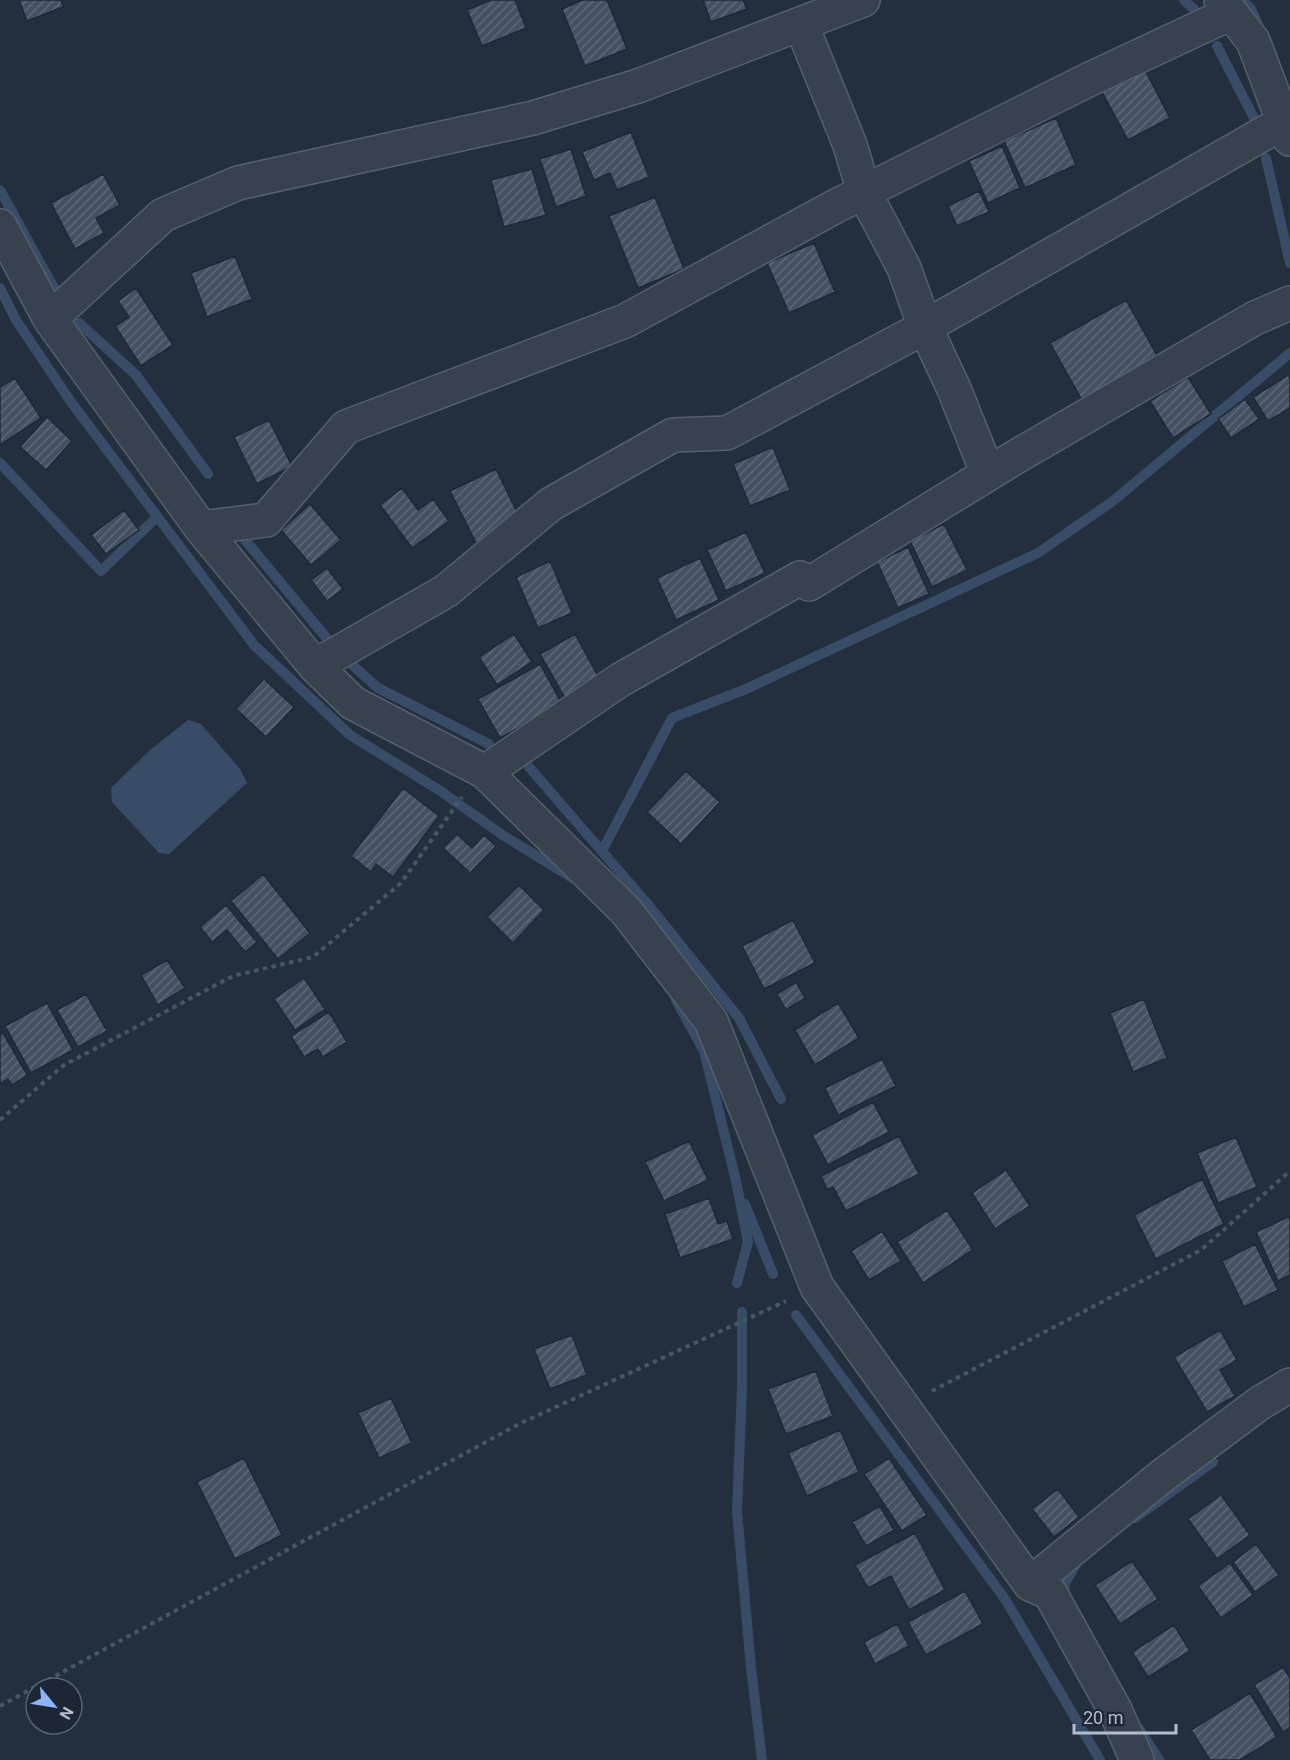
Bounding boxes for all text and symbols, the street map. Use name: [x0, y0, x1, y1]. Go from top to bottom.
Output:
north arrow: [24, 1676, 84, 1736]
scale bar: [1074, 1697, 1176, 1735]
text: N: [56, 1704, 78, 1723]
text: 20 m: [1083, 1707, 1123, 1728]

